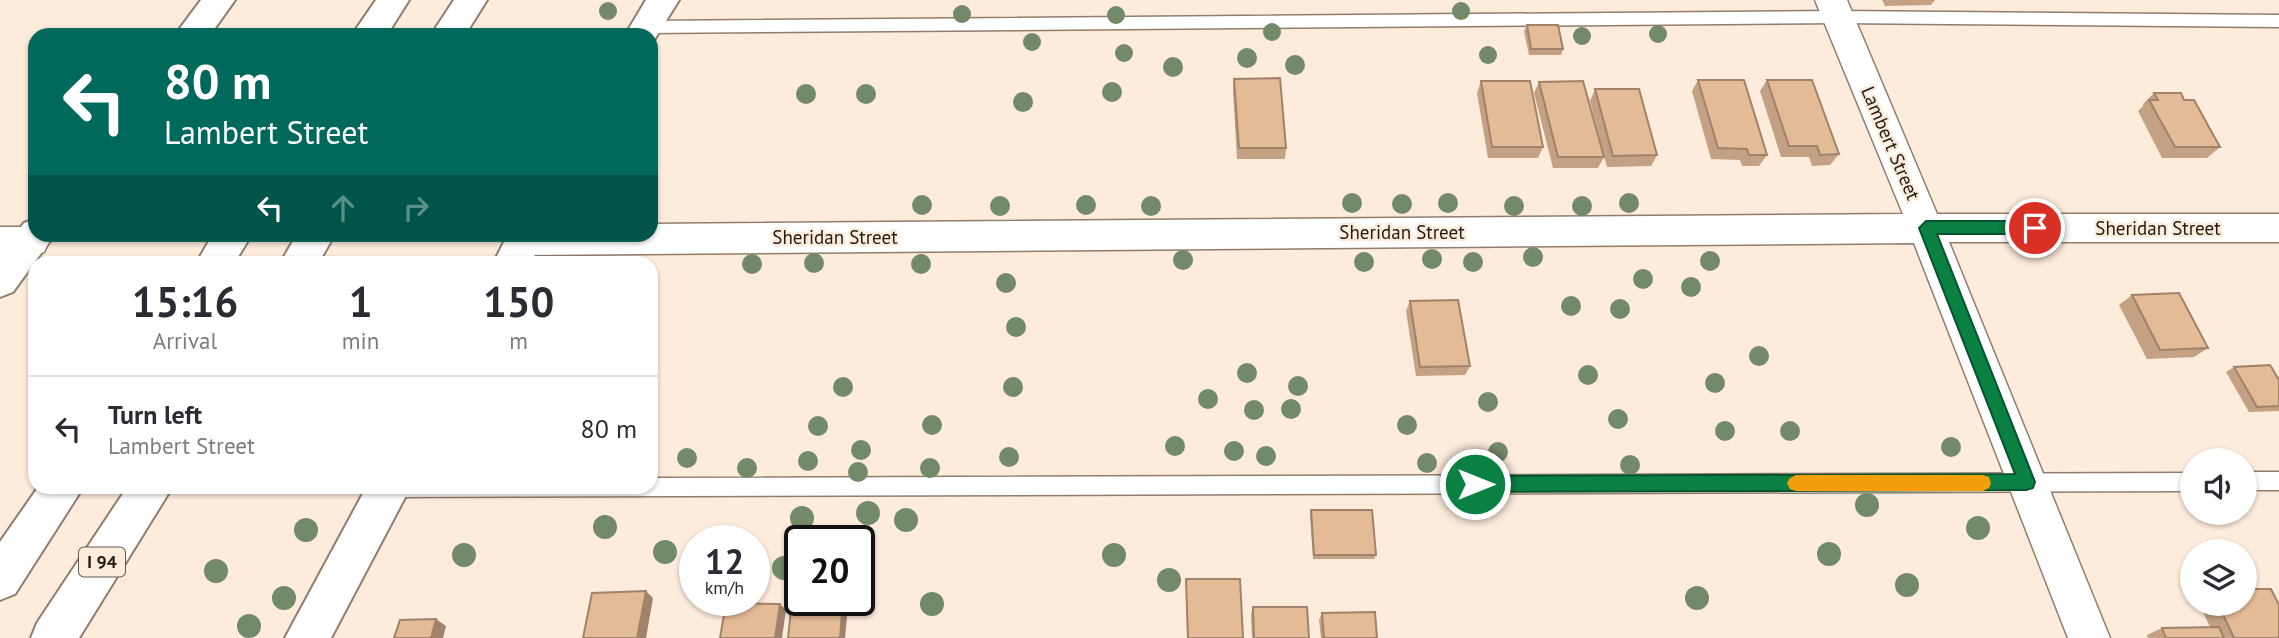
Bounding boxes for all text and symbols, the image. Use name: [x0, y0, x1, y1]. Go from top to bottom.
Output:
text: 80 m: [164, 49, 271, 113]
icon: left: [49, 56, 140, 147]
street label: Lambert Street: [1856, 82, 1926, 204]
text: Lambert Street: [164, 111, 368, 153]
icon: left: [251, 189, 289, 227]
icon: ahead: [324, 189, 362, 227]
icon: right: [397, 189, 435, 227]
pin: [2005, 198, 2065, 258]
icon: arrive: [2016, 209, 2054, 247]
street label: Sheridan Street: [2095, 216, 2221, 240]
street label: Sheridan Street: [1339, 220, 1465, 244]
street label: Sheridan Street: [772, 225, 898, 249]
text: 15:16: [132, 274, 238, 329]
text: 1: [349, 274, 372, 329]
text: 150: [483, 274, 554, 329]
text: Arrival: [153, 326, 217, 355]
text: min: [342, 326, 379, 355]
text: m: [509, 326, 528, 355]
text: Turn left: [108, 398, 202, 431]
icon: left: [49, 410, 87, 448]
text: 80 m: [581, 412, 637, 445]
text: Lambert Street: [108, 431, 255, 460]
position arrow: [1438, 447, 1512, 521]
map controls: [2180, 448, 2257, 616]
button: sound: [2180, 448, 2257, 525]
speed limit sign: 20: [784, 525, 875, 616]
text: 12: [705, 538, 744, 584]
button: layers: [2180, 539, 2257, 616]
road number: I 94: [79, 548, 125, 576]
text: km/h: [705, 576, 744, 599]

